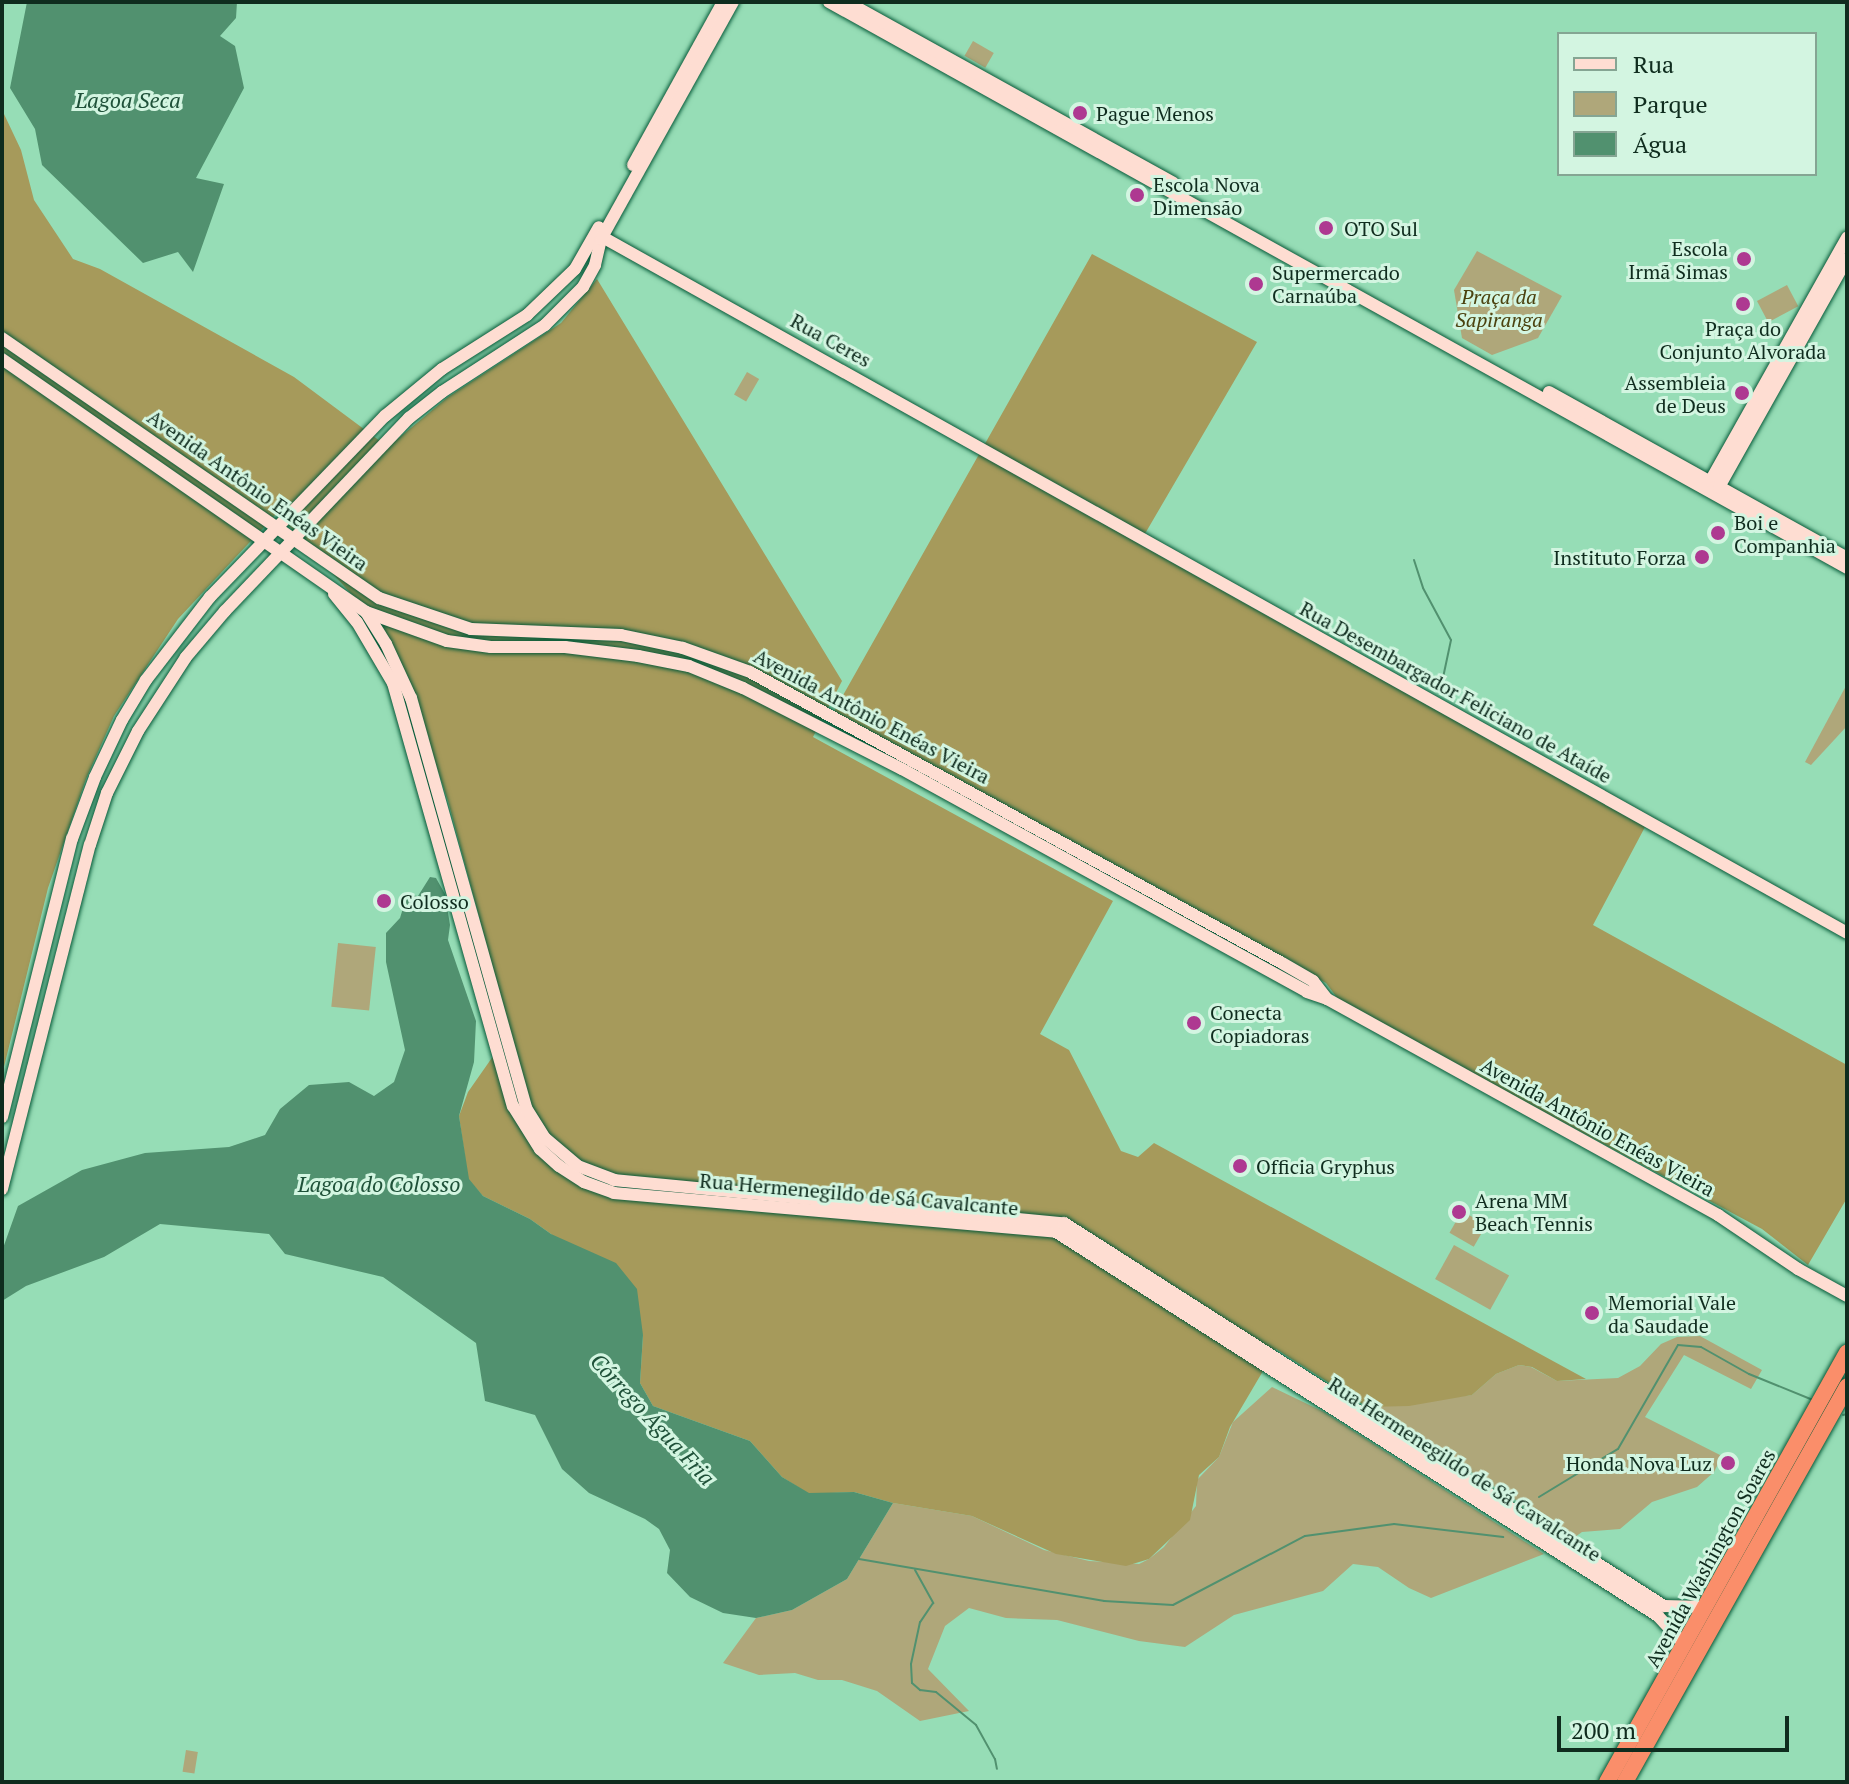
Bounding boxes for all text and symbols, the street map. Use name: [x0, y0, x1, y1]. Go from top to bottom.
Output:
legend: [1557, 32, 1817, 176]
text: Rua: [1633, 48, 1674, 80]
water label: Lagoa Seca: [75, 87, 181, 113]
text: Parque: [1633, 88, 1708, 120]
place label: Pague Menos: [1096, 101, 1214, 125]
marker: Pague Menos: [1071, 104, 1089, 122]
text: Água: [1633, 128, 1687, 160]
place label: Escola Nova Dimensão: [1153, 172, 1260, 219]
marker: Escola Nova Dimensão: [1128, 186, 1146, 204]
place label: OTO Sul: [1344, 216, 1418, 240]
marker: OTO Sul: [1315, 217, 1337, 239]
place label: Escola Irmã Simas: [1628, 236, 1728, 283]
marker: Escola Irmã Simas: [1735, 250, 1753, 268]
place label: Supermercado Carnaúba: [1272, 260, 1400, 307]
marker: Supermercado Carnaúba: [1247, 275, 1265, 293]
park label: Praça da Sapiranga: [1455, 285, 1543, 332]
marker: Praça do Conjunto Alvorada: [1734, 295, 1752, 313]
street label: Rua Ceres: [787, 308, 875, 372]
place label: Praça do Conjunto Alvorada: [1659, 316, 1827, 363]
place label: Assembleia de Deus: [1625, 370, 1726, 417]
marker: Assembleia de Deus: [1733, 384, 1751, 402]
street label: Avenida Antônio Enéas Vieira: [143, 404, 373, 576]
place label: Boi e Companhia: [1734, 510, 1836, 557]
marker: Boi e Companhia: [1709, 524, 1727, 542]
place label: Instituto Forza: [1553, 545, 1686, 569]
marker: Instituto Forza: [1693, 548, 1711, 566]
street label: Rua Desembargador Feliciano de Ataíde: [1296, 596, 1616, 788]
street label: Avenida Antônio Enéas Vieira: [750, 643, 994, 789]
place label: Colosso: [400, 889, 469, 913]
marker: Colosso: [375, 892, 393, 910]
place label: Conecta Copiadoras: [1210, 1000, 1309, 1047]
marker: Conecta Copiadoras: [1185, 1014, 1203, 1032]
street label: Avenida Antônio Enéas Vieira: [1476, 1052, 1720, 1202]
place label: Officia Gryphus: [1256, 1154, 1395, 1178]
marker: Officia Gryphus: [1231, 1157, 1249, 1175]
street label: Rua Hermenegildo de Sá Cavalcante: [699, 1168, 1019, 1220]
water label: Lagoa do Colosso: [298, 1171, 460, 1197]
place label: Arena MM Beach Tennis: [1475, 1188, 1593, 1235]
marker: Arena MM Beach Tennis: [1450, 1203, 1468, 1221]
place label: Memorial Vale da Saudade: [1608, 1290, 1737, 1337]
marker: Memorial Vale da Saudade: [1583, 1304, 1601, 1322]
water label: Córrego Água Fria: [585, 1347, 721, 1491]
street label: Rua Hermenegildo de Sá Cavalcante: [1324, 1372, 1606, 1566]
street label: Avenida Washington Soares: [1640, 1445, 1780, 1671]
place label: Honda Nova Luz: [1566, 1451, 1712, 1475]
marker: Honda Nova Luz: [1719, 1454, 1737, 1472]
scale bar: [1561, 1700, 1793, 1750]
text: 200 m: [1571, 1714, 1636, 1746]

